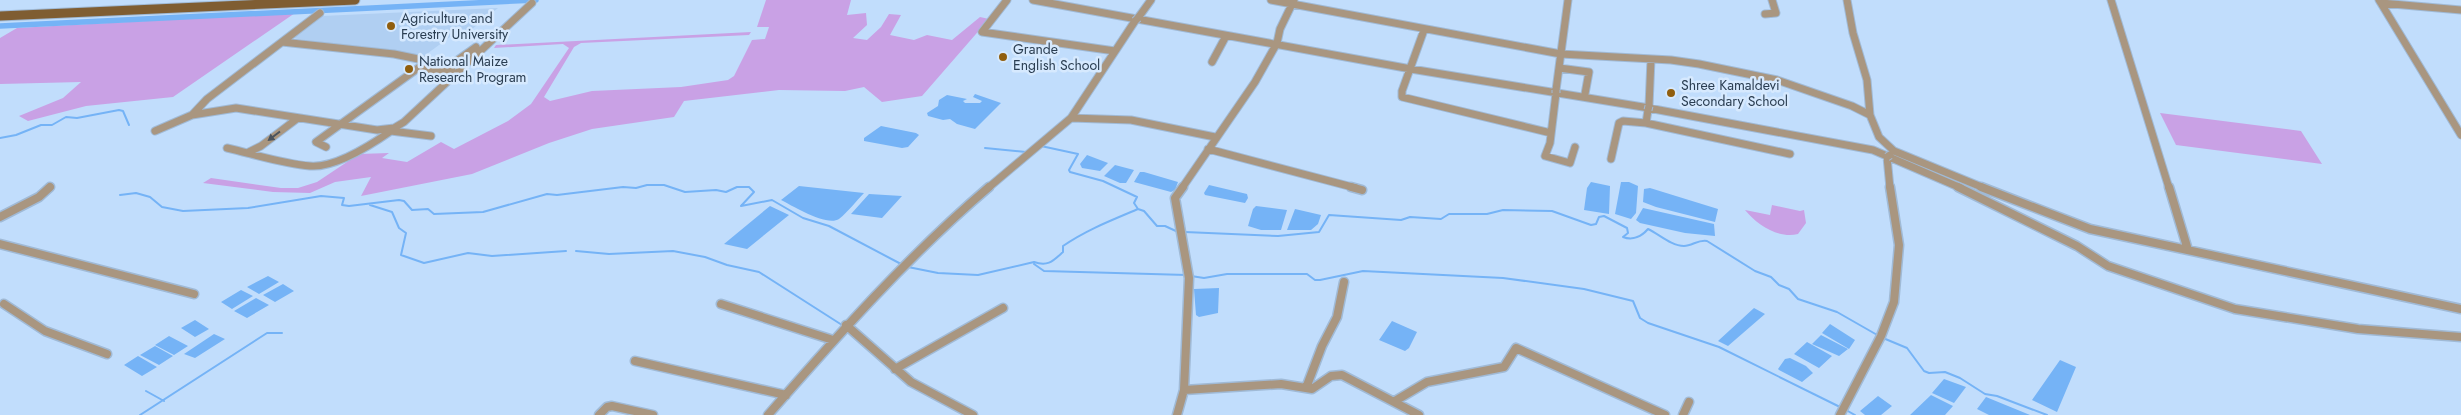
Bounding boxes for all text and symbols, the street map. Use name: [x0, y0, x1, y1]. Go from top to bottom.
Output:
place label: Agriculture and Forestry University: [401, 8, 509, 44]
marker: Agriculture and Forestry University: [385, 20, 397, 32]
place label: Grande English School: [1013, 39, 1100, 75]
place label: National Maize Research Program: [419, 51, 527, 87]
marker: Grande English School: [997, 51, 1009, 63]
marker: National Maize Research Program: [403, 63, 415, 75]
place label: Shree Kamaldevi Secondary School: [1681, 75, 1788, 111]
marker: Shree Kamaldevi Secondary School: [1665, 87, 1677, 99]
one-way arrow: [267, 131, 281, 141]

